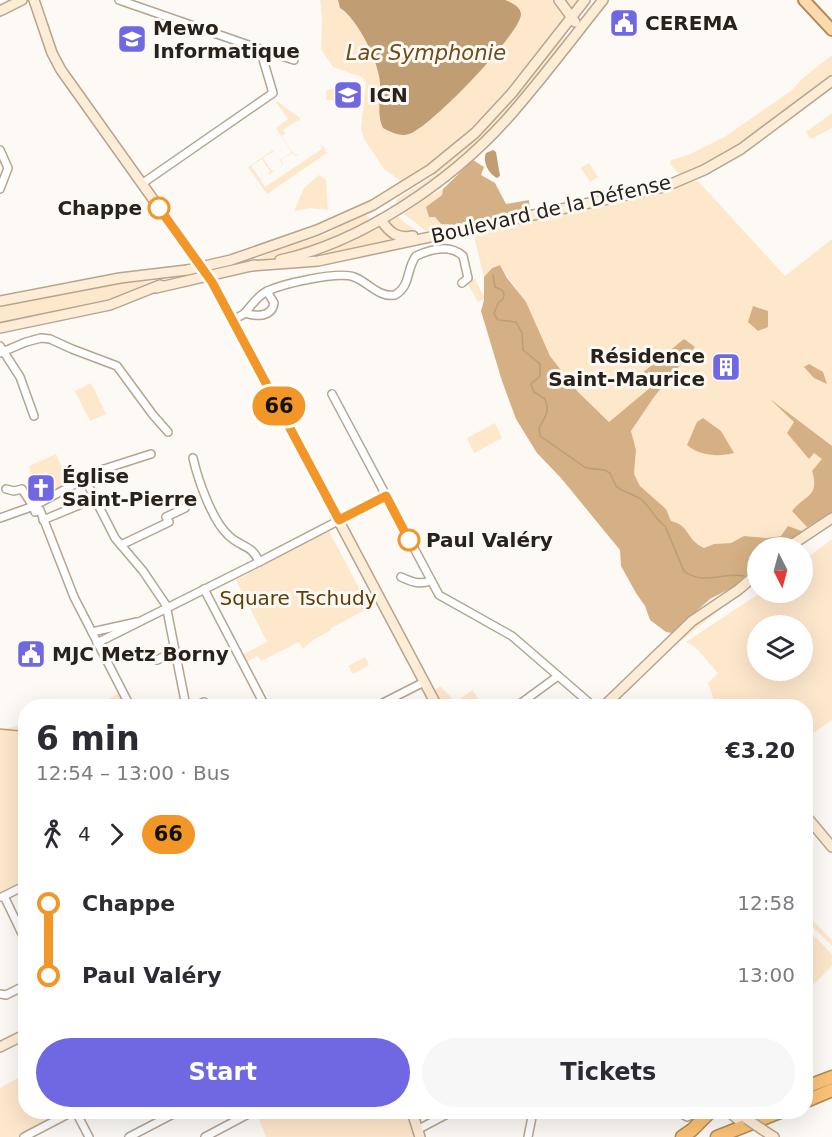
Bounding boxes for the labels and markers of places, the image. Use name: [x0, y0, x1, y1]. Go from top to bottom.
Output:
public building icon: CEREMA: [608, 7, 640, 39]
place label: CEREMA: [645, 11, 738, 35]
place label: Mewo Informatique: [153, 16, 300, 63]
school or university icon: Mewo Informatique: [116, 23, 148, 55]
school or university icon: ICN: [332, 79, 364, 111]
place label: ICN: [369, 83, 408, 107]
place label: Chappe: [57, 196, 142, 220]
marker: Chappe: [148, 197, 170, 219]
place label: Résidence Saint-Maurice: [548, 344, 705, 391]
building icon: Résidence Saint-Maurice: [710, 351, 742, 383]
place label: Église Saint-Pierre: [62, 464, 197, 511]
church icon: Église Saint-Pierre: [25, 472, 57, 504]
place label: Paul Valéry: [426, 528, 553, 552]
marker: Paul Valéry: [398, 529, 420, 551]
public building icon: MJC Metz Borny: [15, 638, 47, 670]
place label: MJC Metz Borny: [52, 642, 229, 666]

